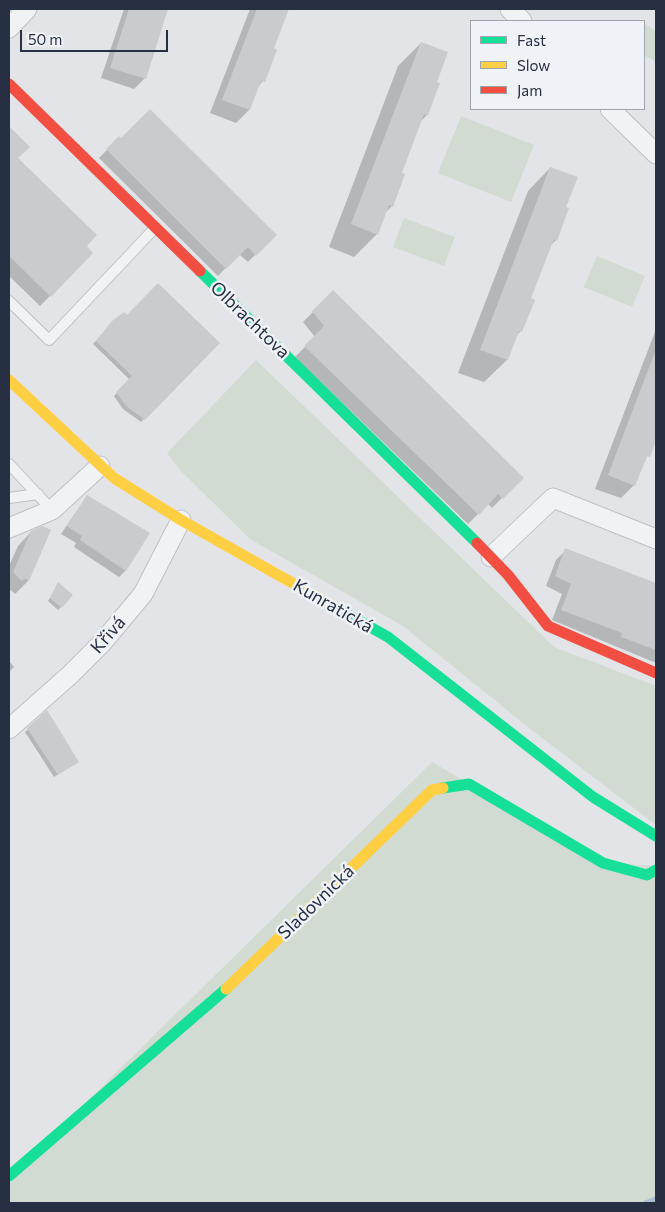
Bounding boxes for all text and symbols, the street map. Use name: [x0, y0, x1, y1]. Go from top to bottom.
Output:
scale bar: [22, 20, 170, 52]
legend: [470, 20, 645, 110]
text: 50 m: [28, 30, 62, 48]
text: Fast: [517, 31, 546, 49]
text: Slow: [517, 56, 550, 74]
text: Jam: [517, 81, 542, 99]
street label: Olbrachtova: [206, 277, 294, 363]
street label: Kunratická: [289, 574, 377, 638]
street label: Křivá: [86, 612, 130, 658]
street label: Sladovnická: [273, 860, 359, 944]

